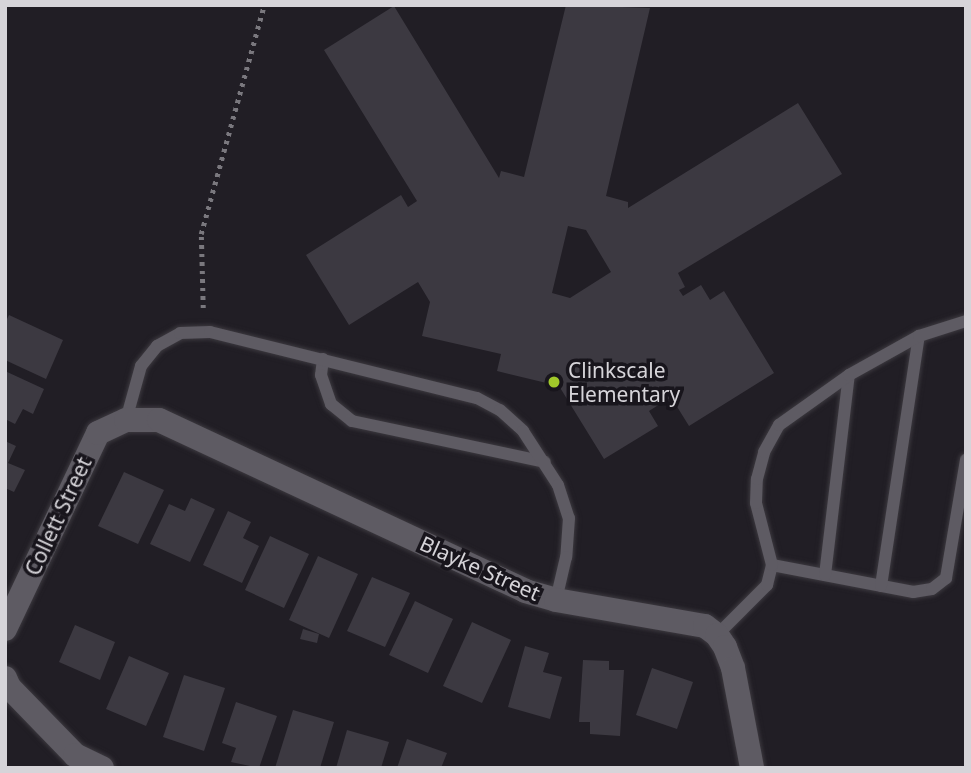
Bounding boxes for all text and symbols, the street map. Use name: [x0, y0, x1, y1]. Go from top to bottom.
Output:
place label: Clinkscale Elementary: [568, 357, 680, 407]
marker: Clinkscale Elementary: [546, 374, 562, 390]
street label: Collett Street: [20, 453, 96, 579]
street label: Blayke Street: [416, 530, 544, 606]

